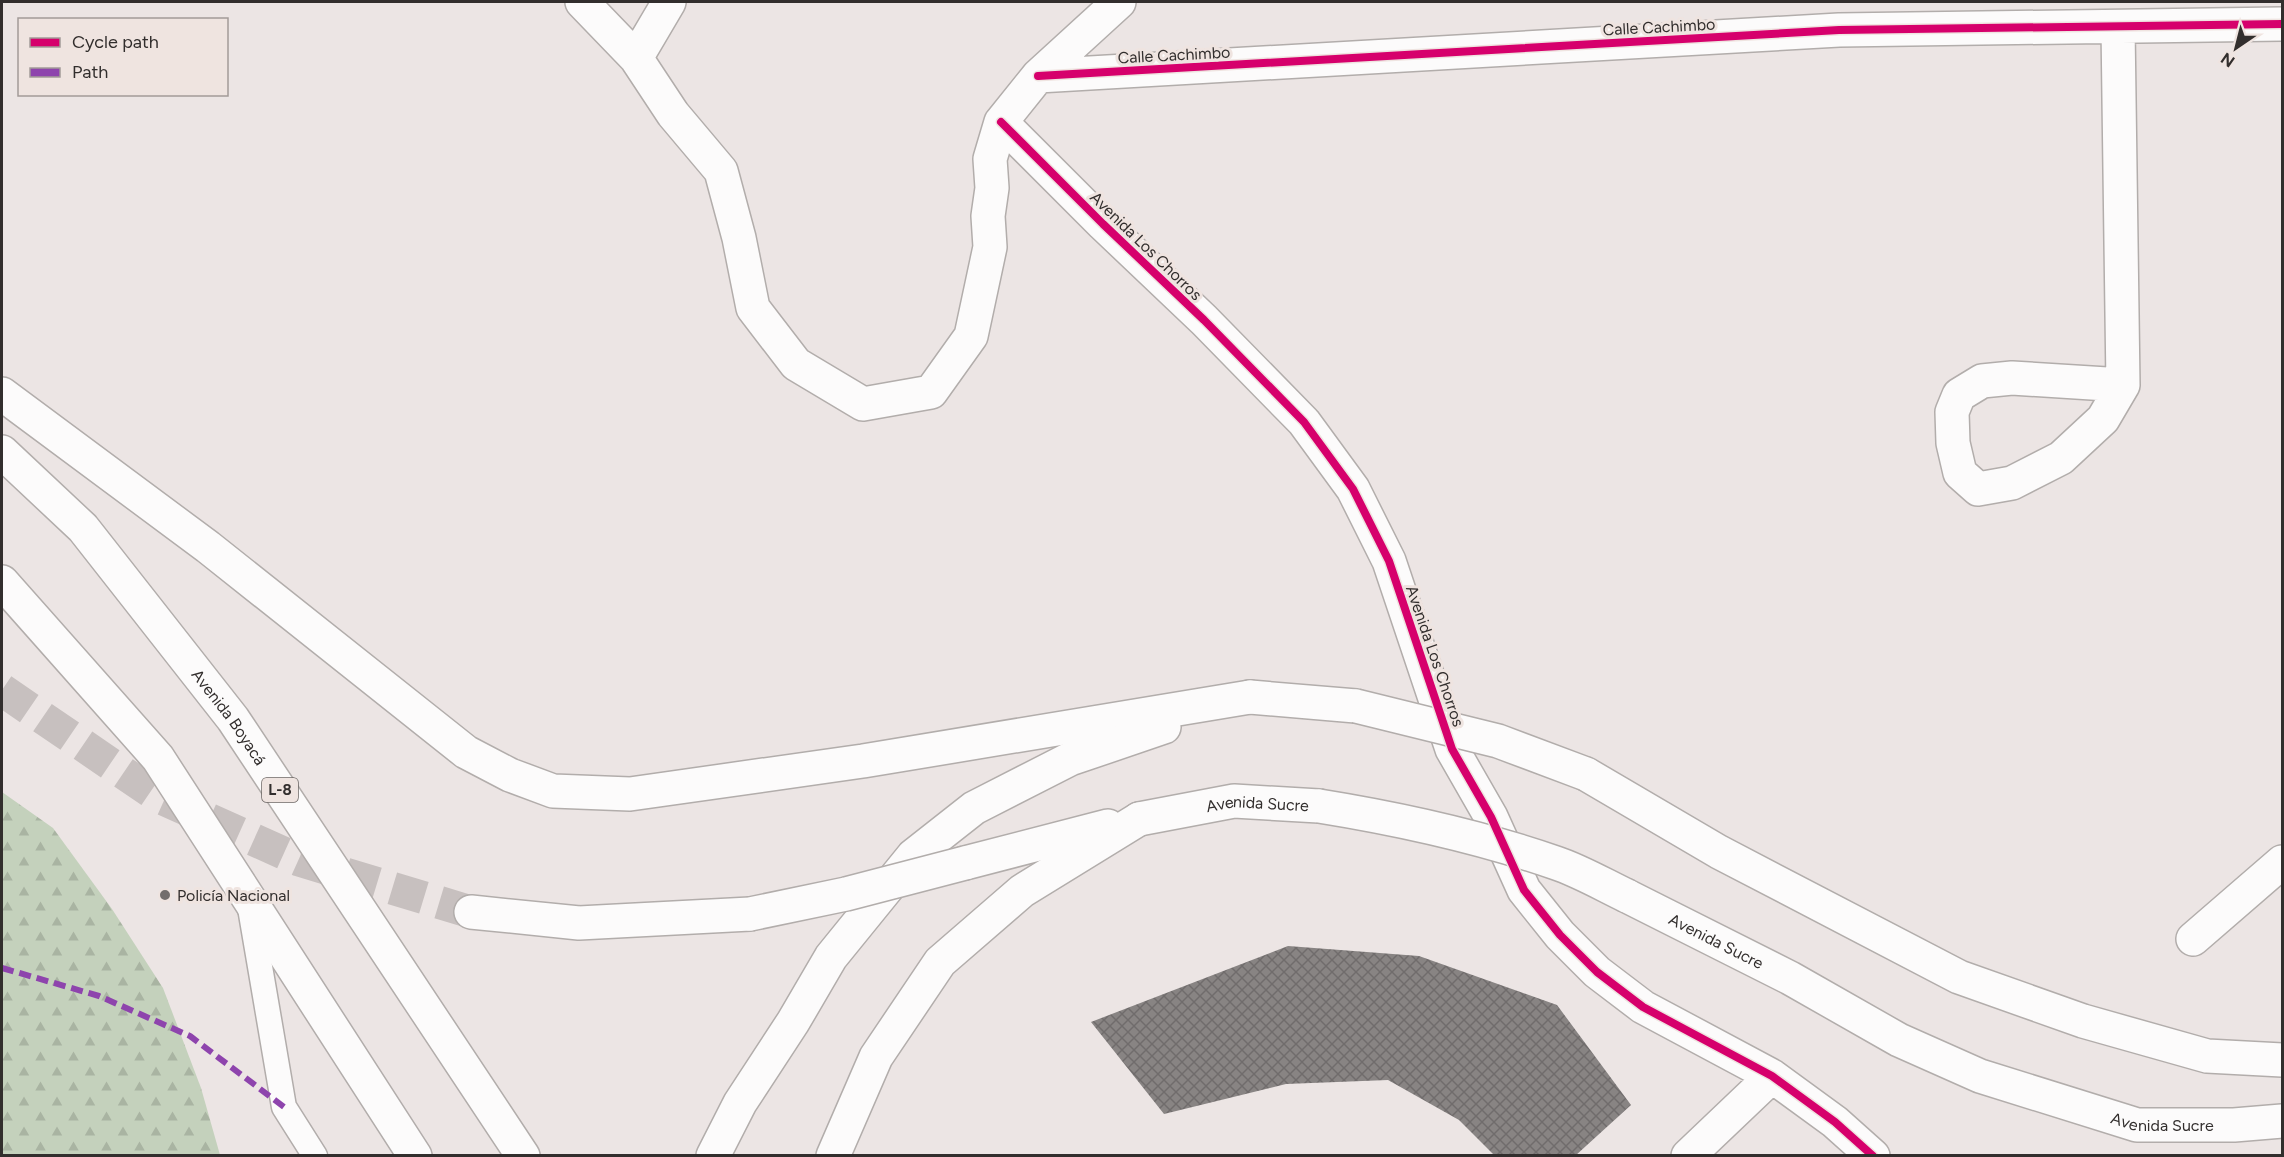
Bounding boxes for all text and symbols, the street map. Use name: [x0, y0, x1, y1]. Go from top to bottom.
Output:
street label: Calle Cachimbo: [1602, 15, 1716, 39]
legend: [18, 18, 228, 96]
north arrow: [2206, 18, 2266, 78]
text: Cycle path: [72, 31, 159, 53]
street label: Calle Cachimbo: [1117, 43, 1231, 67]
text: N: [2217, 49, 2238, 71]
text: Path: [72, 61, 108, 83]
street label: Avenida Los Chorros: [1086, 188, 1206, 304]
street label: Avenida Los Chorros: [1402, 583, 1468, 729]
street label: Avenida Boyacá: [188, 665, 270, 768]
road number: L-8: [262, 778, 298, 802]
street label: Avenida Sucre: [1204, 791, 1310, 816]
place label: Policía Nacional: [177, 886, 290, 905]
marker: Policía Nacional: [158, 888, 172, 902]
street label: Avenida Sucre: [1666, 909, 1767, 973]
street label: Avenida Sucre: [2109, 1108, 2214, 1135]

